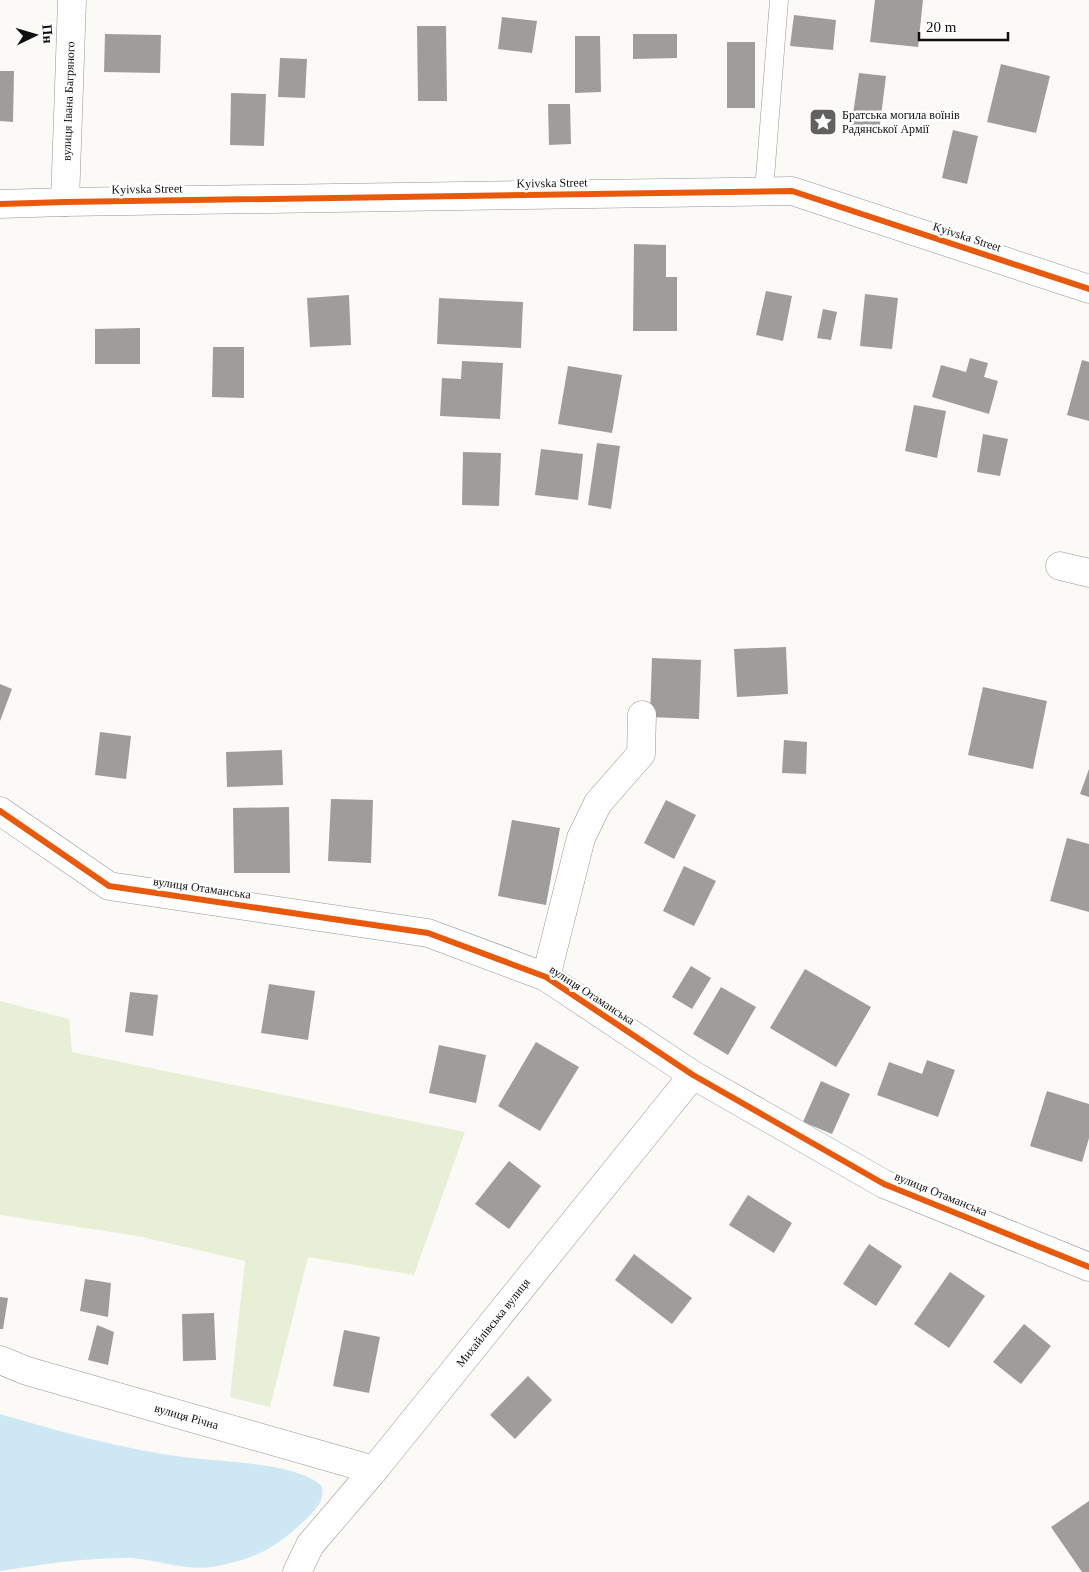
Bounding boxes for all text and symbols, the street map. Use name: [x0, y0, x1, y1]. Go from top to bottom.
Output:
north arrow: [10, 10, 60, 60]
scale bar: [919, 10, 1008, 42]
text: 20 m: [926, 19, 957, 35]
text: Пн: [39, 24, 56, 44]
street label: вулиця Івана Багряного: [59, 41, 78, 161]
place icon: Братська могила воїнів Радянської Армії: [808, 107, 838, 137]
place label: Братська могила воїнів Радянської Армії: [842, 108, 960, 136]
street label: Kyivska Street: [516, 175, 588, 191]
street label: Kyivska Street: [111, 181, 183, 197]
street label: Kyivska Street: [931, 219, 1004, 255]
street label: вулиця Отаманська: [152, 874, 252, 902]
street label: вулиця Отаманська: [547, 962, 638, 1028]
street label: вулиця Отаманська: [893, 1169, 990, 1219]
street label: Михайлівська вулиця: [453, 1275, 533, 1370]
street label: вулиця Річна: [153, 1401, 221, 1432]

